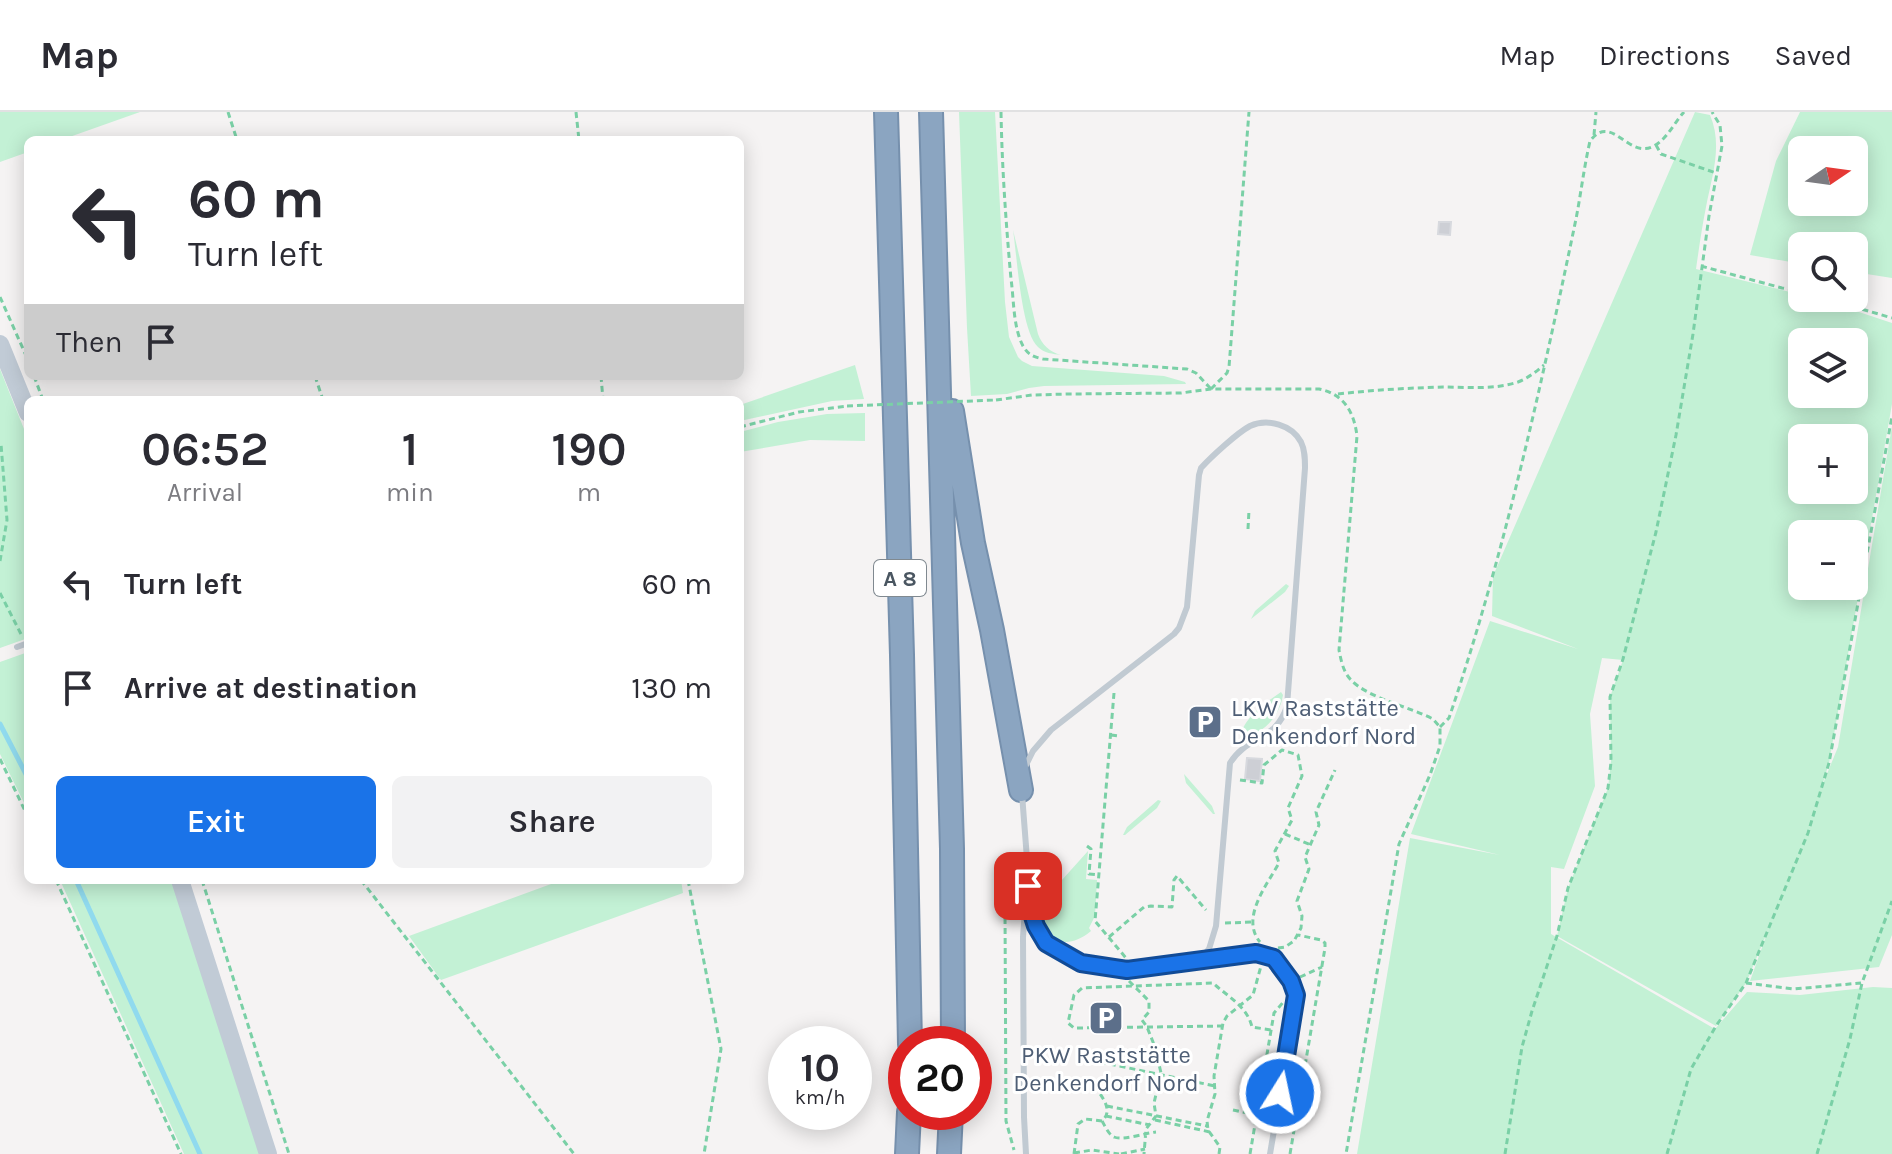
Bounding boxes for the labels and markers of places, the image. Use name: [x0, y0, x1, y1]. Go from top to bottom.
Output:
place label: LKW Raststätte Denkendorf Nord: [1231, 694, 1416, 750]
parking icon: LKW Raststätte Denkendorf Nord: [1186, 703, 1224, 741]
pin: [994, 852, 1062, 920]
parking icon: PKW Raststätte Denkendorf Nord: [1087, 999, 1125, 1037]
place label: PKW Raststätte Denkendorf Nord: [1013, 1041, 1199, 1097]

